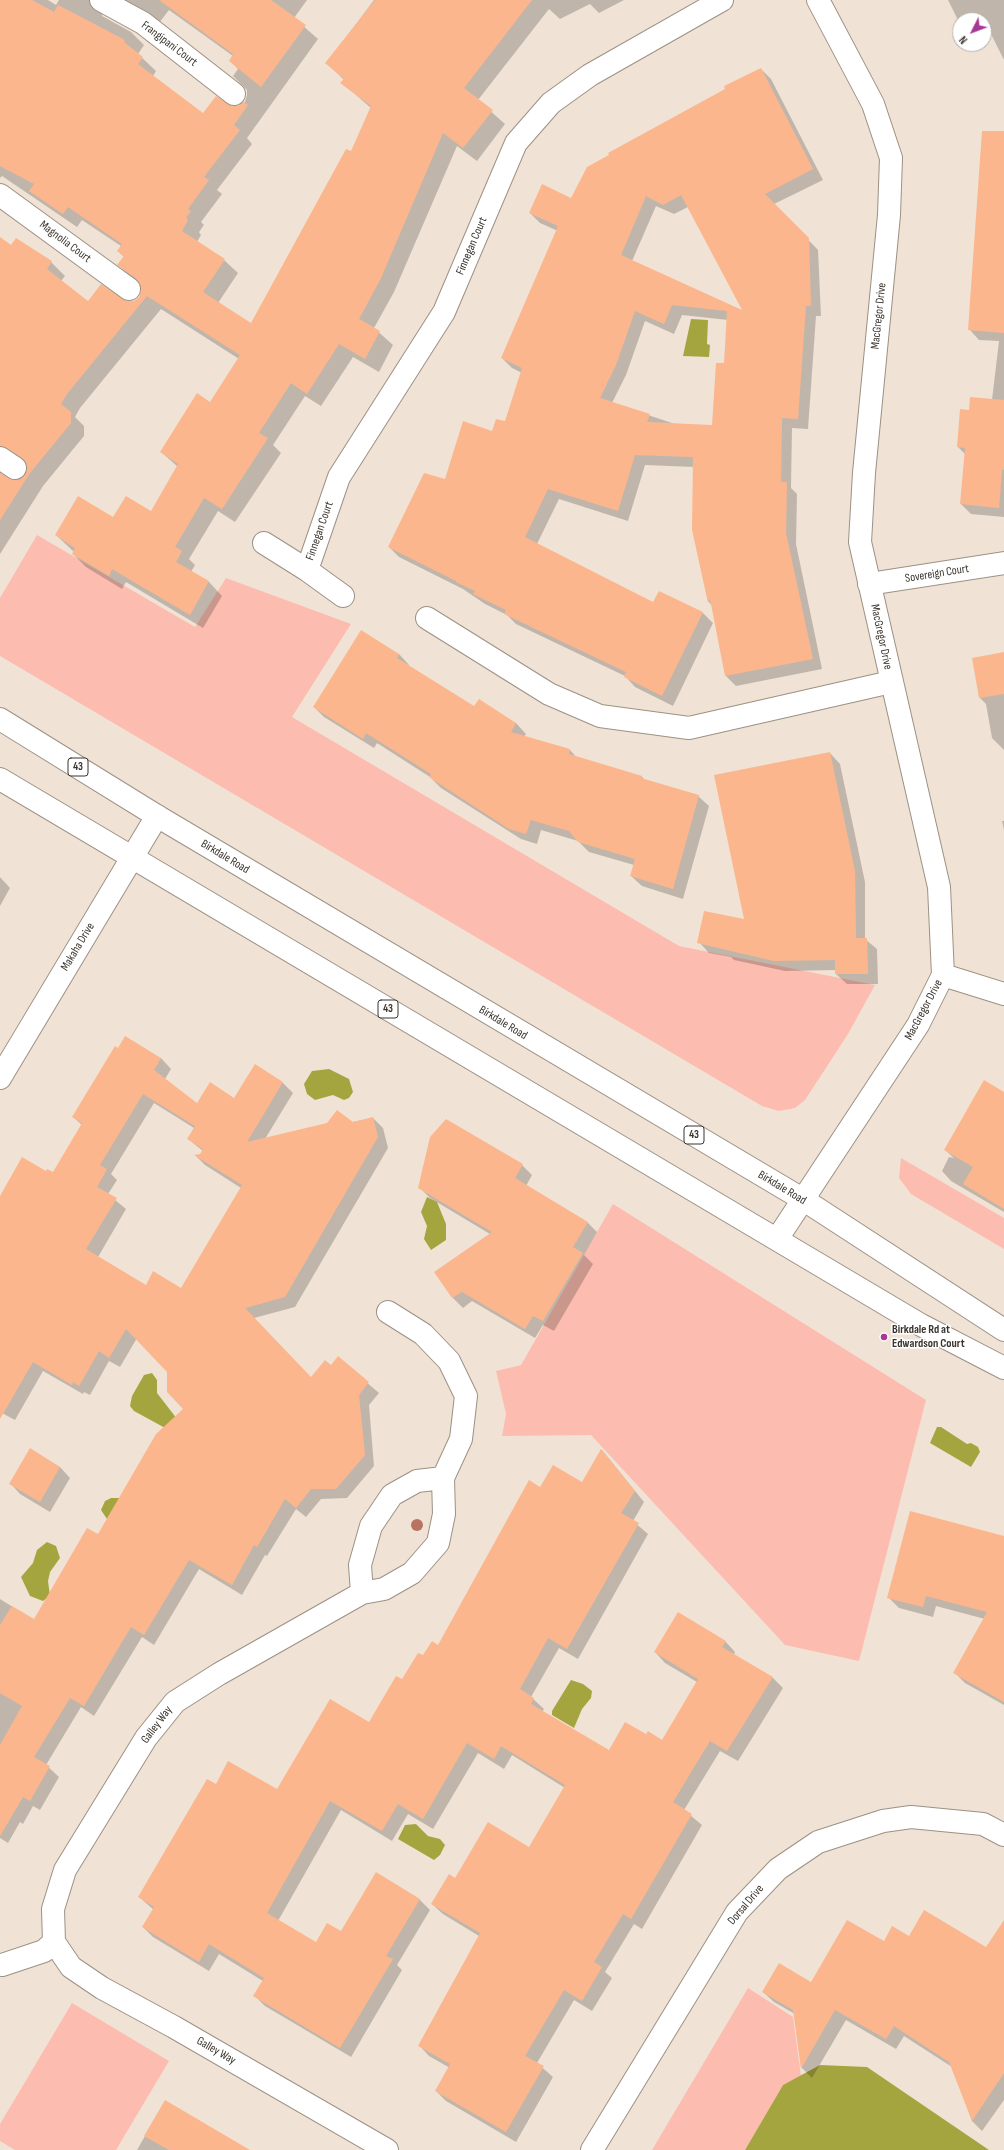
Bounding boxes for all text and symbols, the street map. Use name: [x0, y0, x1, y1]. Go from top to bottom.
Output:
north arrow: [952, 12, 992, 52]
street label: Frangipani Court: [138, 18, 200, 70]
text: N: [957, 33, 970, 46]
street label: Finnegan Court: [453, 215, 491, 277]
street label: Magnolia Court: [36, 218, 94, 266]
street label: MacGregor Drive: [868, 282, 890, 350]
street label: Finnegan Court: [303, 500, 337, 562]
street label: Sovereign Court: [904, 562, 970, 586]
street label: MacGregor Drive: [867, 603, 895, 671]
road number: 43: [68, 758, 88, 776]
street label: Birkdale Road: [198, 837, 252, 877]
street label: Makaha Drive: [58, 920, 98, 974]
street label: MacGregor Drive: [902, 977, 946, 1043]
road number: 43: [378, 1000, 398, 1018]
street label: Birkdale Road: [476, 1003, 530, 1043]
road number: 43: [684, 1126, 704, 1144]
street label: Birkdale Road: [755, 1168, 809, 1208]
place label: Birkdale Rd at Edwardson Court: [892, 1323, 965, 1351]
marker: Birkdale Rd at Edwardson Court: [879, 1332, 889, 1342]
street label: Galley Way: [138, 1704, 176, 1746]
street label: Dorsal Drive: [725, 1882, 767, 1928]
street label: Galley Way: [194, 2034, 238, 2068]

